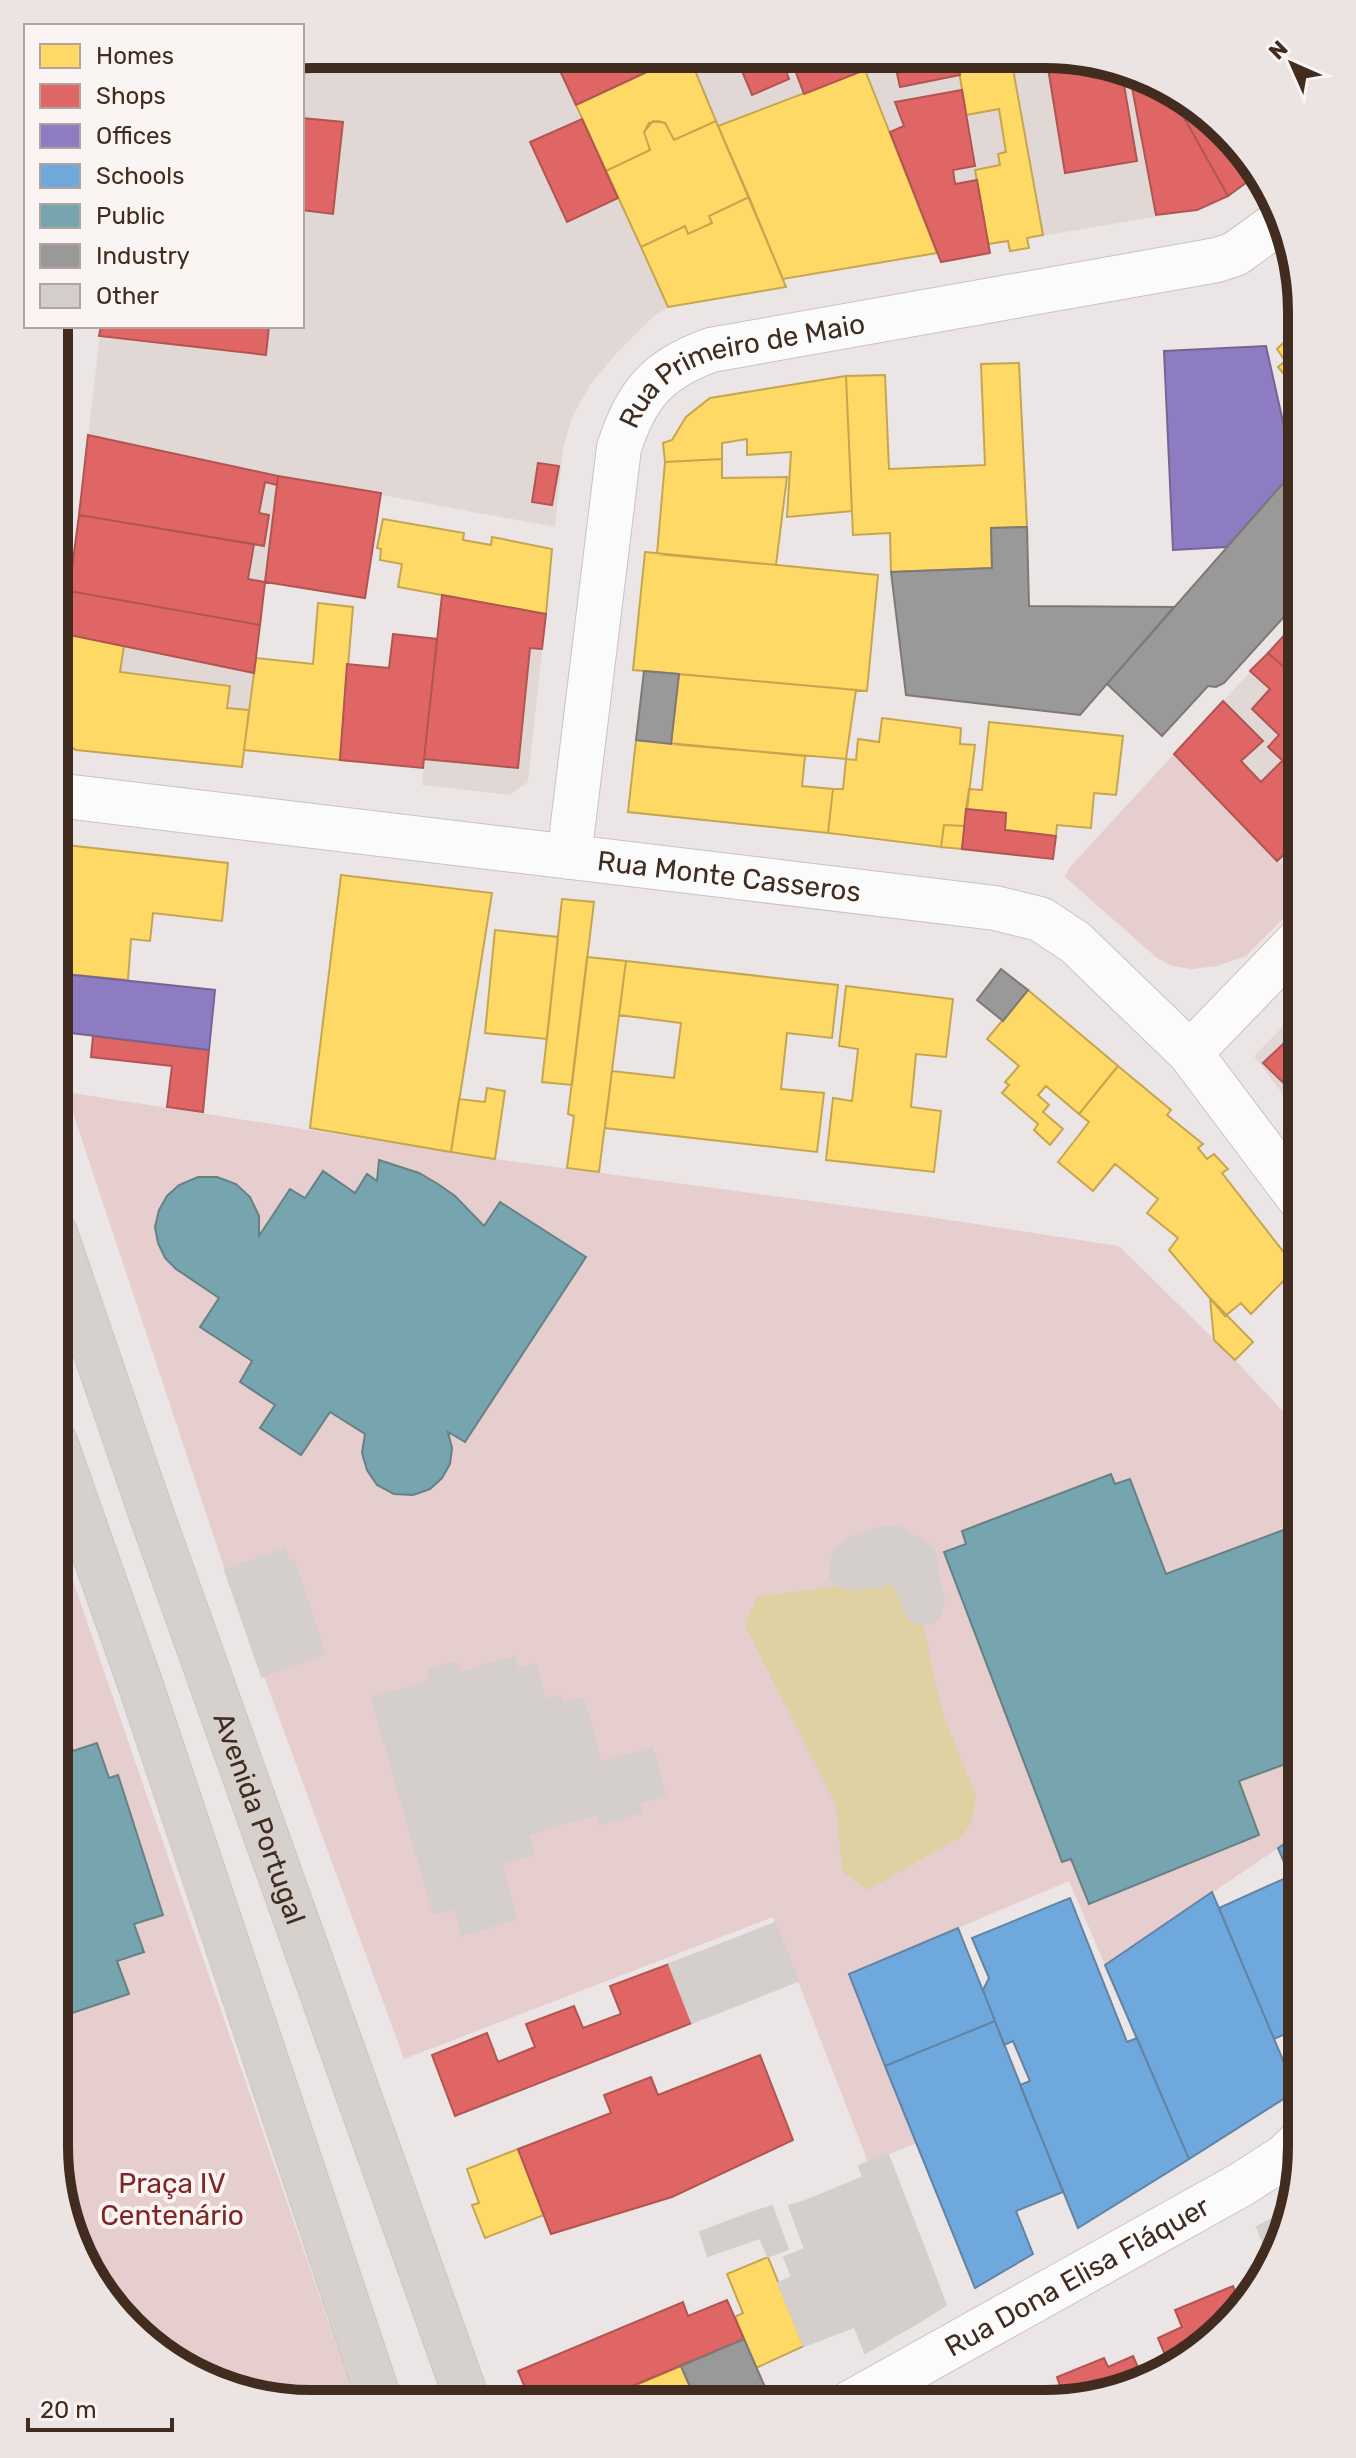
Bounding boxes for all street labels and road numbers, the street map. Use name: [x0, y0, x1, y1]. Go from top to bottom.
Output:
street label: Rua Primeiro de Maio: [612, 307, 867, 433]
street label: Rua Monte Casseros: [595, 844, 863, 909]
street label: Avenida Portugal: [206, 1708, 312, 1929]
street label: Rua Dona Elisa Fláquer: [939, 2189, 1216, 2364]

